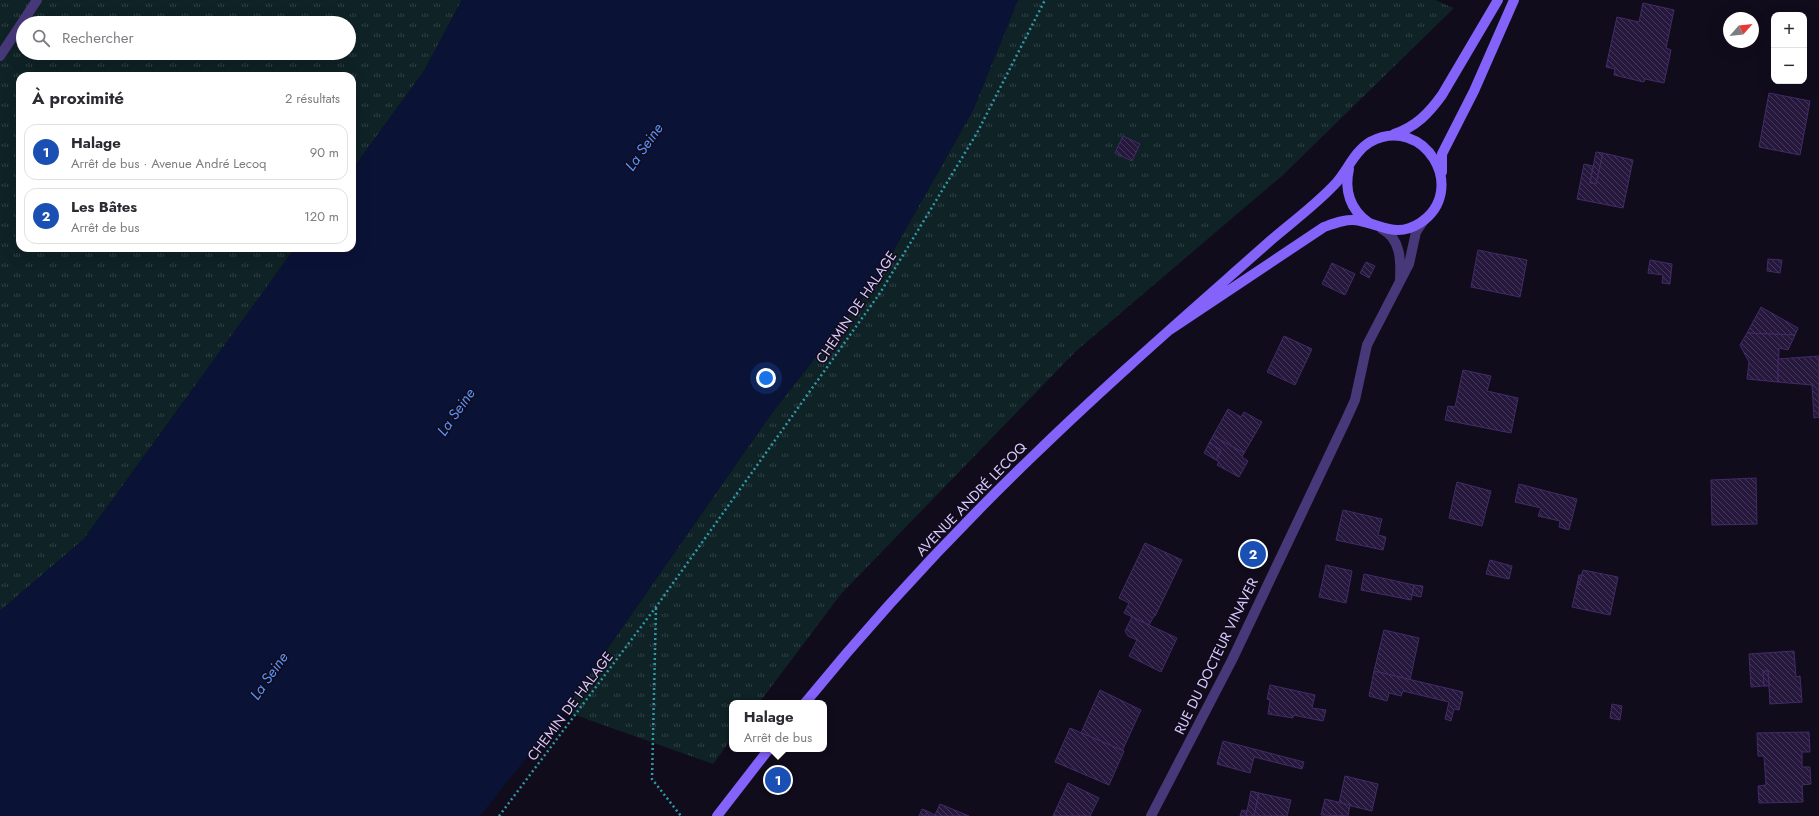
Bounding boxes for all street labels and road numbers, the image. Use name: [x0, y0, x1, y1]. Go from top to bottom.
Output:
street label: CHEMIN DE HALAGE: [811, 247, 901, 367]
street label: AVENUE ANDRÉ LECOQ: [911, 437, 1031, 560]
street label: RUE DU DOCTEUR VINAVER: [1169, 574, 1263, 738]
street label: CHEMIN DE HALAGE: [522, 647, 618, 765]

